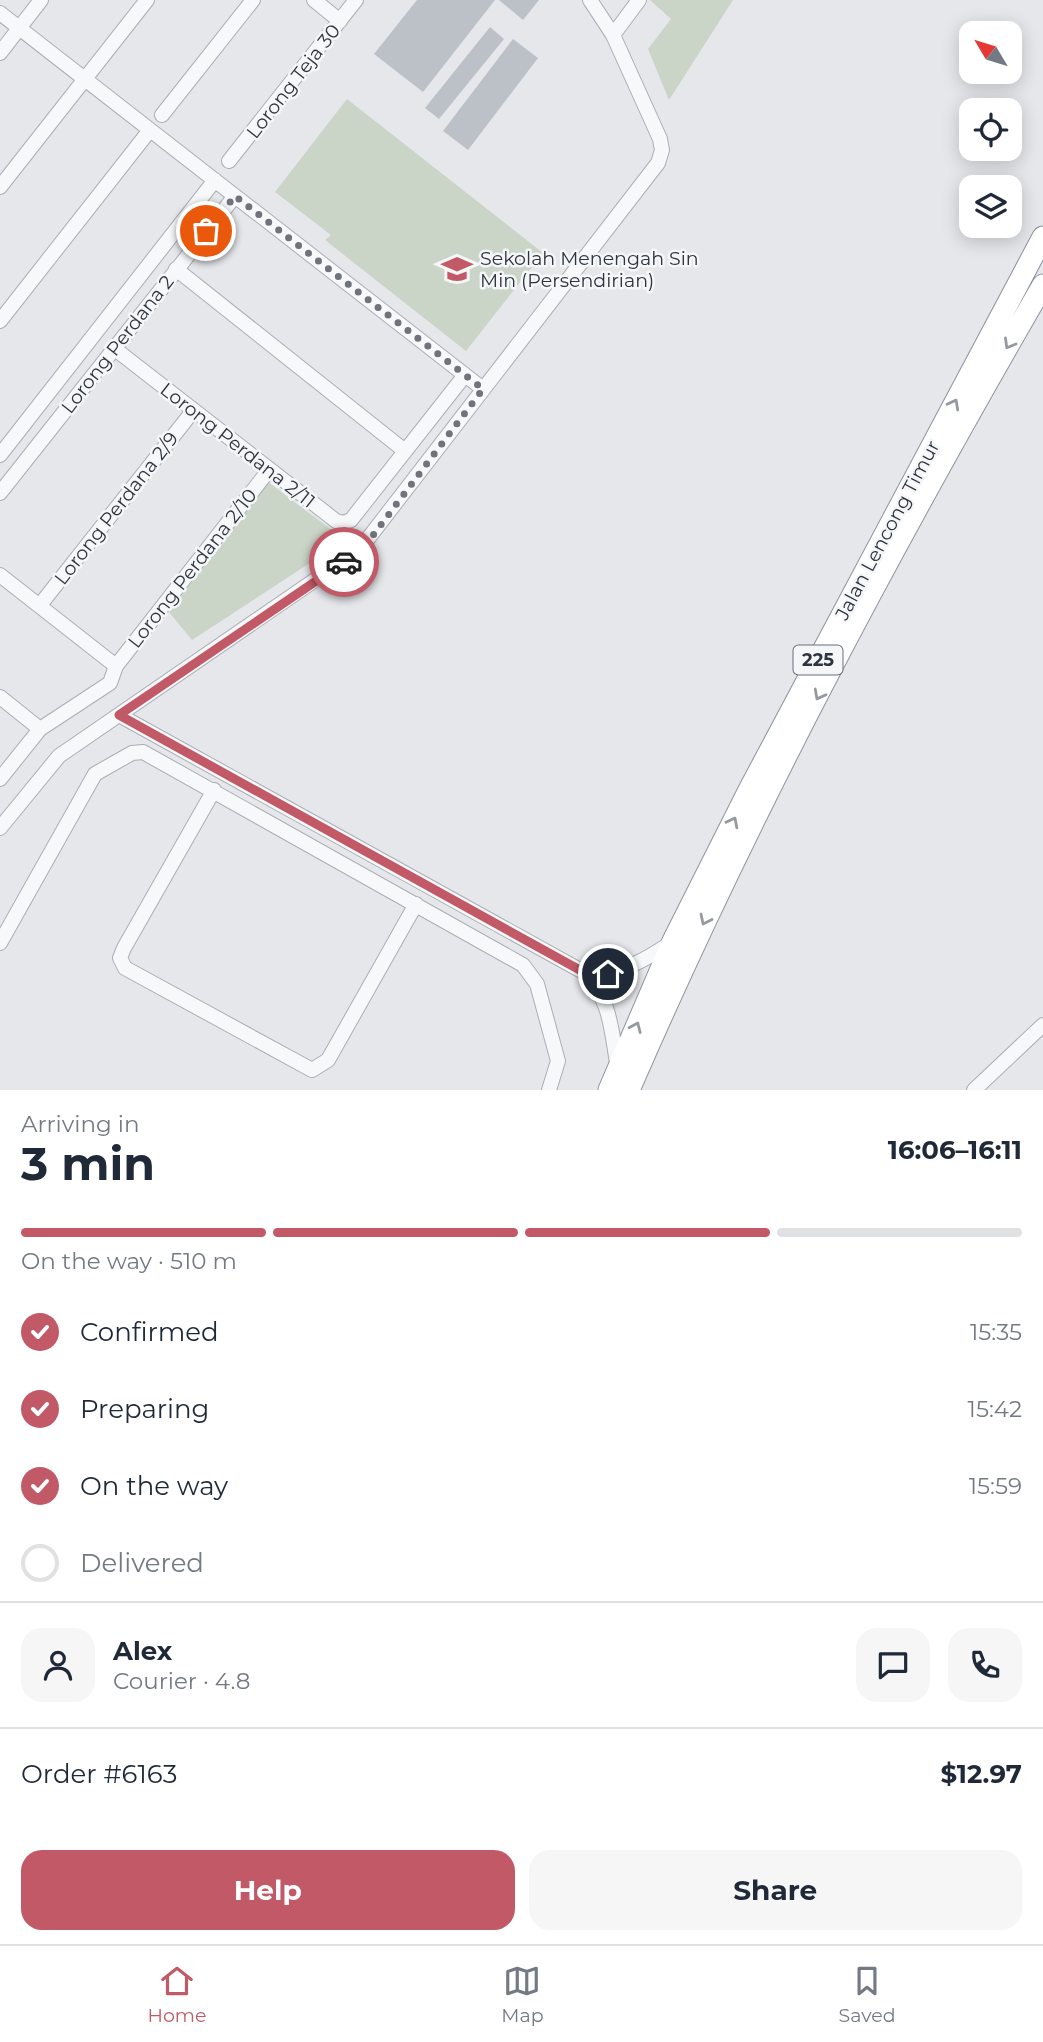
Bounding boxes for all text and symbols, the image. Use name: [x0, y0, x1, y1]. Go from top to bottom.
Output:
street label: Lorong Teja 30: [242, 19, 345, 143]
north arrow: [959, 21, 1022, 84]
map controls: [959, 21, 1022, 238]
button: locate: [959, 98, 1022, 161]
button: layers: [959, 175, 1022, 238]
pin: [176, 201, 236, 261]
icon: bag: [187, 212, 225, 250]
place label: Sekolah Menengah Sin Min (Persendirian): [480, 247, 699, 292]
school or university icon: Sekolah Menengah Sin Min (Persendirian): [440, 252, 474, 286]
street label: Lorong Perdana 2: [56, 270, 179, 418]
one-way arrow: [1004, 337, 1017, 349]
street label: Lorong Perdana 2/11: [156, 378, 320, 513]
one-way arrow: [946, 399, 959, 411]
street label: Lorong Perdana 2/9: [50, 427, 183, 589]
street label: Jalan Lencong Timur: [830, 436, 945, 625]
street label: Lorong Perdana 2/10: [123, 484, 262, 653]
courier: [309, 527, 379, 597]
icon: car: [325, 543, 363, 581]
road number: 225: [794, 646, 842, 674]
one-way arrow: [814, 688, 828, 700]
one-way arrow: [725, 817, 739, 829]
one-way arrow: [699, 913, 713, 925]
pin: [578, 944, 638, 1004]
icon: home: [589, 955, 627, 993]
one-way arrow: [627, 1022, 641, 1034]
text: Arriving in: [21, 1110, 140, 1138]
text: 16:06–16:11: [888, 1134, 1022, 1166]
text: 3 min: [21, 1135, 155, 1192]
text: On the way · 510 m: [21, 1247, 237, 1275]
icon: check: [21, 1313, 59, 1351]
text: Confirmed: [80, 1316, 219, 1348]
text: 15:35: [970, 1318, 1022, 1346]
icon: check: [21, 1390, 59, 1428]
text: Preparing: [80, 1393, 209, 1425]
text: 15:42: [968, 1395, 1022, 1423]
icon: check: [21, 1467, 59, 1505]
text: On the way: [80, 1470, 228, 1502]
text: 15:59: [969, 1472, 1022, 1500]
text: Delivered: [80, 1547, 204, 1579]
button: person: [21, 1628, 95, 1702]
button: chat: [856, 1628, 930, 1702]
button: phone: [948, 1628, 1022, 1702]
text: Alex: [113, 1635, 172, 1667]
text: Courier · 4.8: [113, 1667, 250, 1695]
text: Order #6163: [21, 1758, 177, 1790]
text: $12.97: [940, 1758, 1022, 1790]
button: Help: [21, 1850, 515, 1930]
button: Share: [529, 1850, 1022, 1930]
tab: Home: [147, 1962, 206, 2027]
tab: Map: [501, 1962, 544, 2027]
tab: Saved: [838, 1962, 896, 2027]

